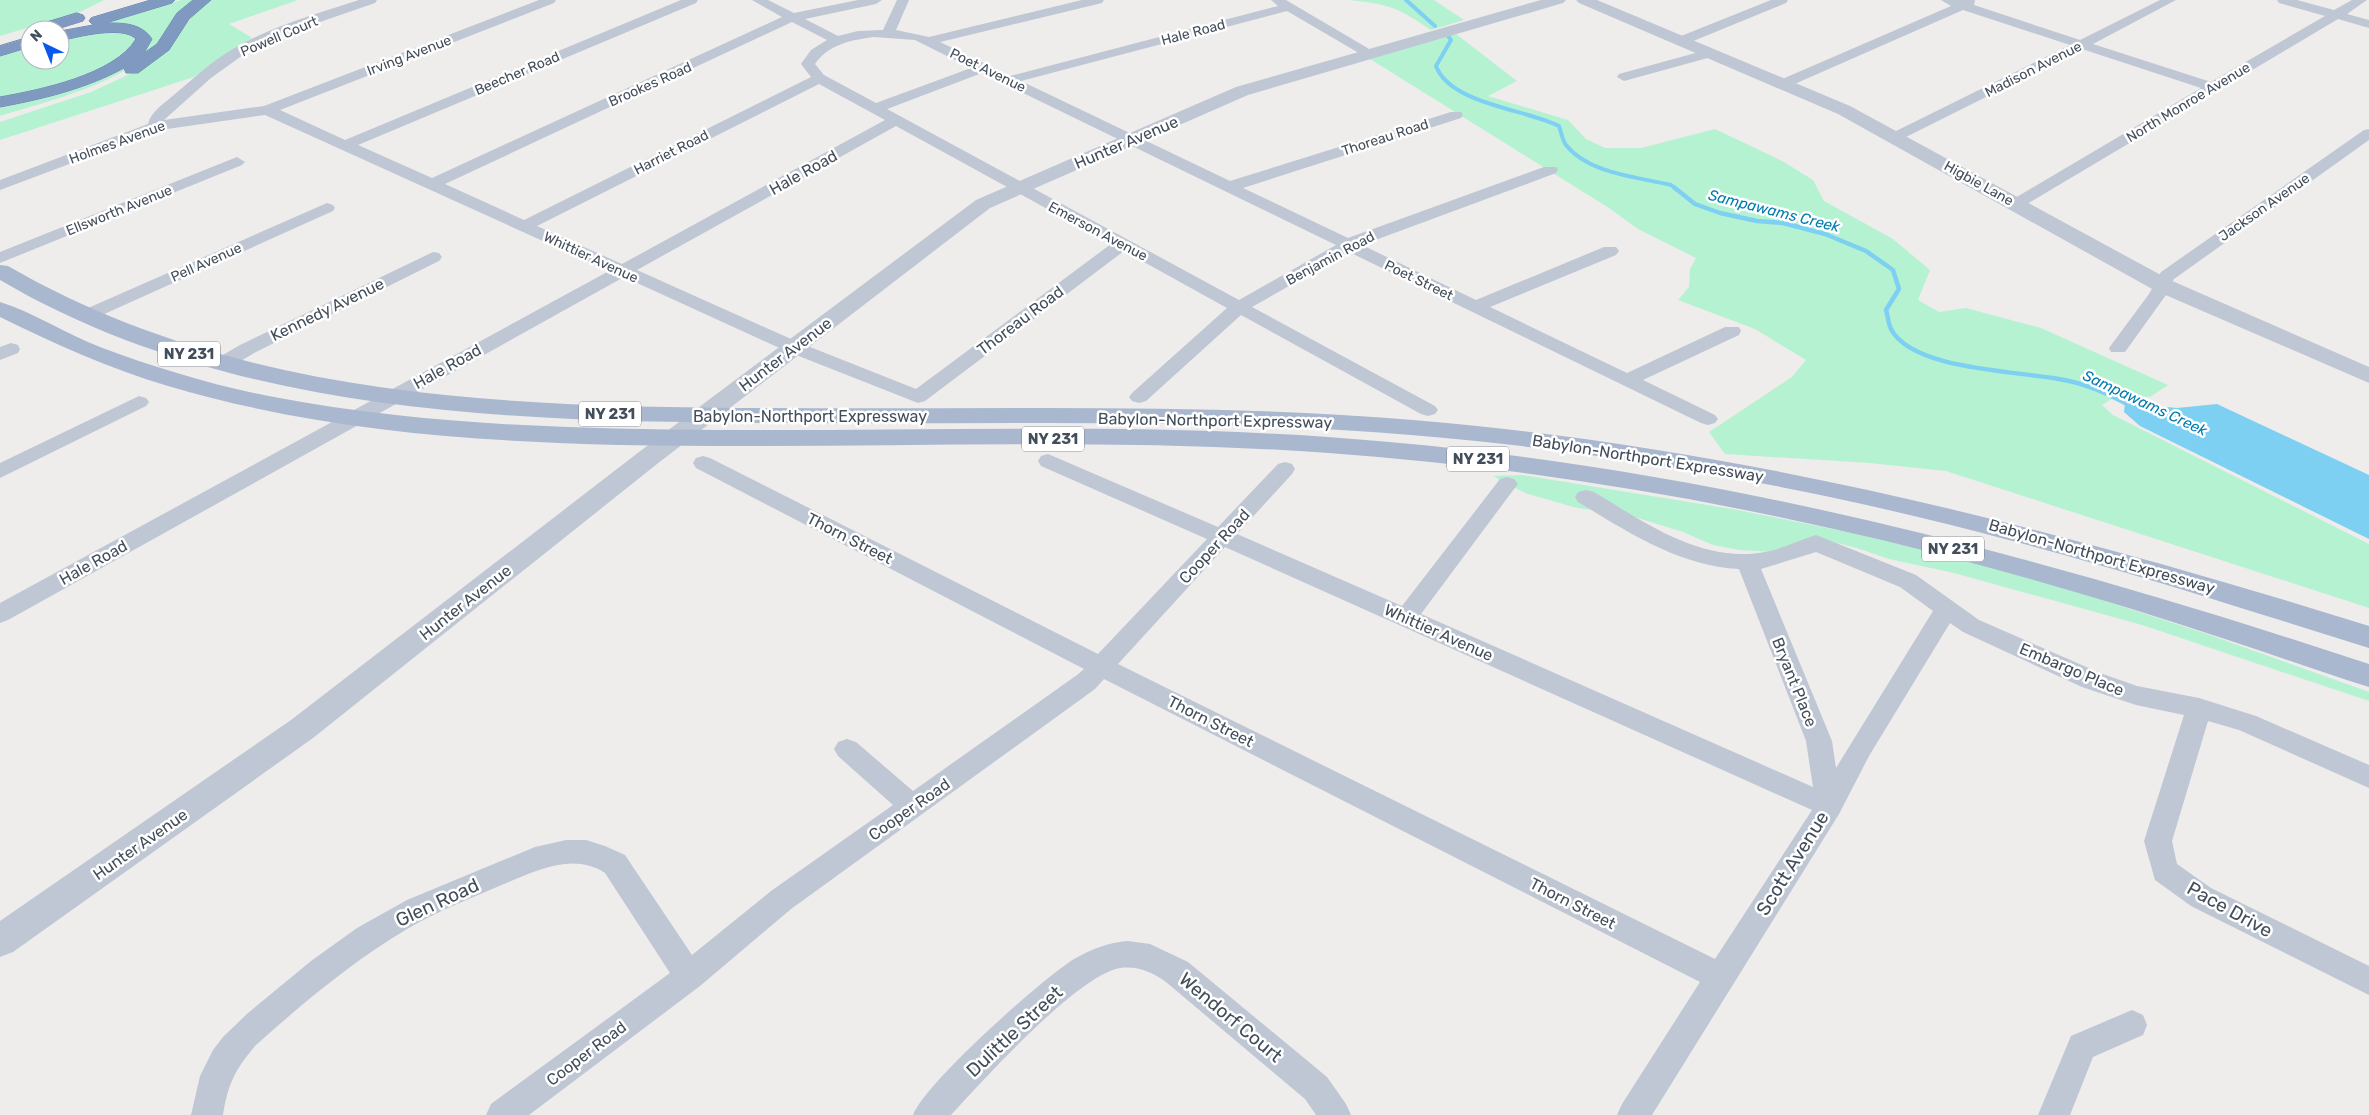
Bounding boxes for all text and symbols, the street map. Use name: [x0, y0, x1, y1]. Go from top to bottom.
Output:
street label: Powell Court: [238, 12, 321, 60]
street label: Hale Road: [1159, 16, 1227, 49]
north arrow: [20, 20, 70, 70]
text: N: [27, 26, 46, 46]
street label: Irving Avenue: [364, 31, 454, 79]
street label: Madison Avenue: [1982, 38, 2085, 101]
street label: Poet Avenue: [947, 45, 1029, 96]
street label: Beecher Road: [472, 48, 562, 99]
street label: Brookes Road: [606, 59, 694, 110]
street label: North Monroe Avenue: [2123, 59, 2253, 146]
street label: Hunter Avenue: [1071, 112, 1181, 173]
street label: Thoreau Road: [1340, 115, 1431, 159]
street label: Holmes Avenue: [67, 117, 168, 168]
street label: Harriet Road: [631, 126, 711, 179]
street label: Hale Road: [766, 146, 841, 199]
street label: Higbie Lane: [1941, 157, 2017, 210]
street label: Jackson Avenue: [2216, 170, 2313, 245]
street label: Ellsworth Avenue: [64, 181, 175, 239]
water label: Sampawams Creek: [1706, 186, 1842, 236]
street label: Emerson Avenue: [1045, 198, 1150, 265]
street label: Whittier Avenue: [541, 228, 641, 287]
street label: Benjamin Road: [1283, 228, 1377, 289]
street label: Pell Avenue: [168, 239, 244, 286]
street label: Poet Street: [1382, 257, 1456, 305]
street label: Kennedy Avenue: [267, 274, 387, 345]
street label: Thoreau Road: [973, 282, 1067, 359]
street label: Hunter Avenue: [735, 313, 835, 395]
street label: Hale Road: [410, 340, 485, 393]
road number: NY 231: [158, 342, 220, 366]
water label: Sampawams Creek: [2080, 366, 2210, 440]
road number: NY 231: [579, 402, 641, 426]
street label: Babylon-Northport Expressway: [693, 407, 927, 426]
street label: Babylon-Northport Expressway: [1098, 409, 1332, 432]
road number: NY 231: [1022, 426, 1084, 452]
street label: Babylon-Northport Expressway: [1531, 431, 1765, 486]
road number: NY 231: [1447, 446, 1509, 472]
street label: Cooper Road: [1175, 505, 1254, 588]
street label: Thorn Street: [804, 509, 896, 568]
street label: Babylon-Northport Expressway: [1987, 515, 2217, 598]
street label: Hale Road: [56, 536, 131, 589]
road number: NY 231: [1922, 536, 1984, 562]
street label: Hunter Avenue: [416, 561, 515, 644]
street label: Whittier Avenue: [1381, 600, 1496, 665]
street label: Bryant Place: [1768, 635, 1821, 730]
street label: Embargo Place: [2017, 639, 2127, 700]
street label: Thorn Street: [1165, 692, 1257, 751]
street label: Cooper Road: [865, 774, 954, 844]
street label: Hunter Avenue: [89, 805, 191, 884]
street label: Scott Avenue: [1751, 807, 1834, 920]
street label: Glen Road: [392, 873, 483, 932]
street label: Thorn Street: [1527, 874, 1619, 933]
street label: Pace Drive: [2183, 877, 2276, 942]
street label: Wendorf Court: [1174, 968, 1287, 1068]
street label: Dulittle Street: [961, 980, 1068, 1082]
street label: Cooper Road: [543, 1017, 630, 1090]

